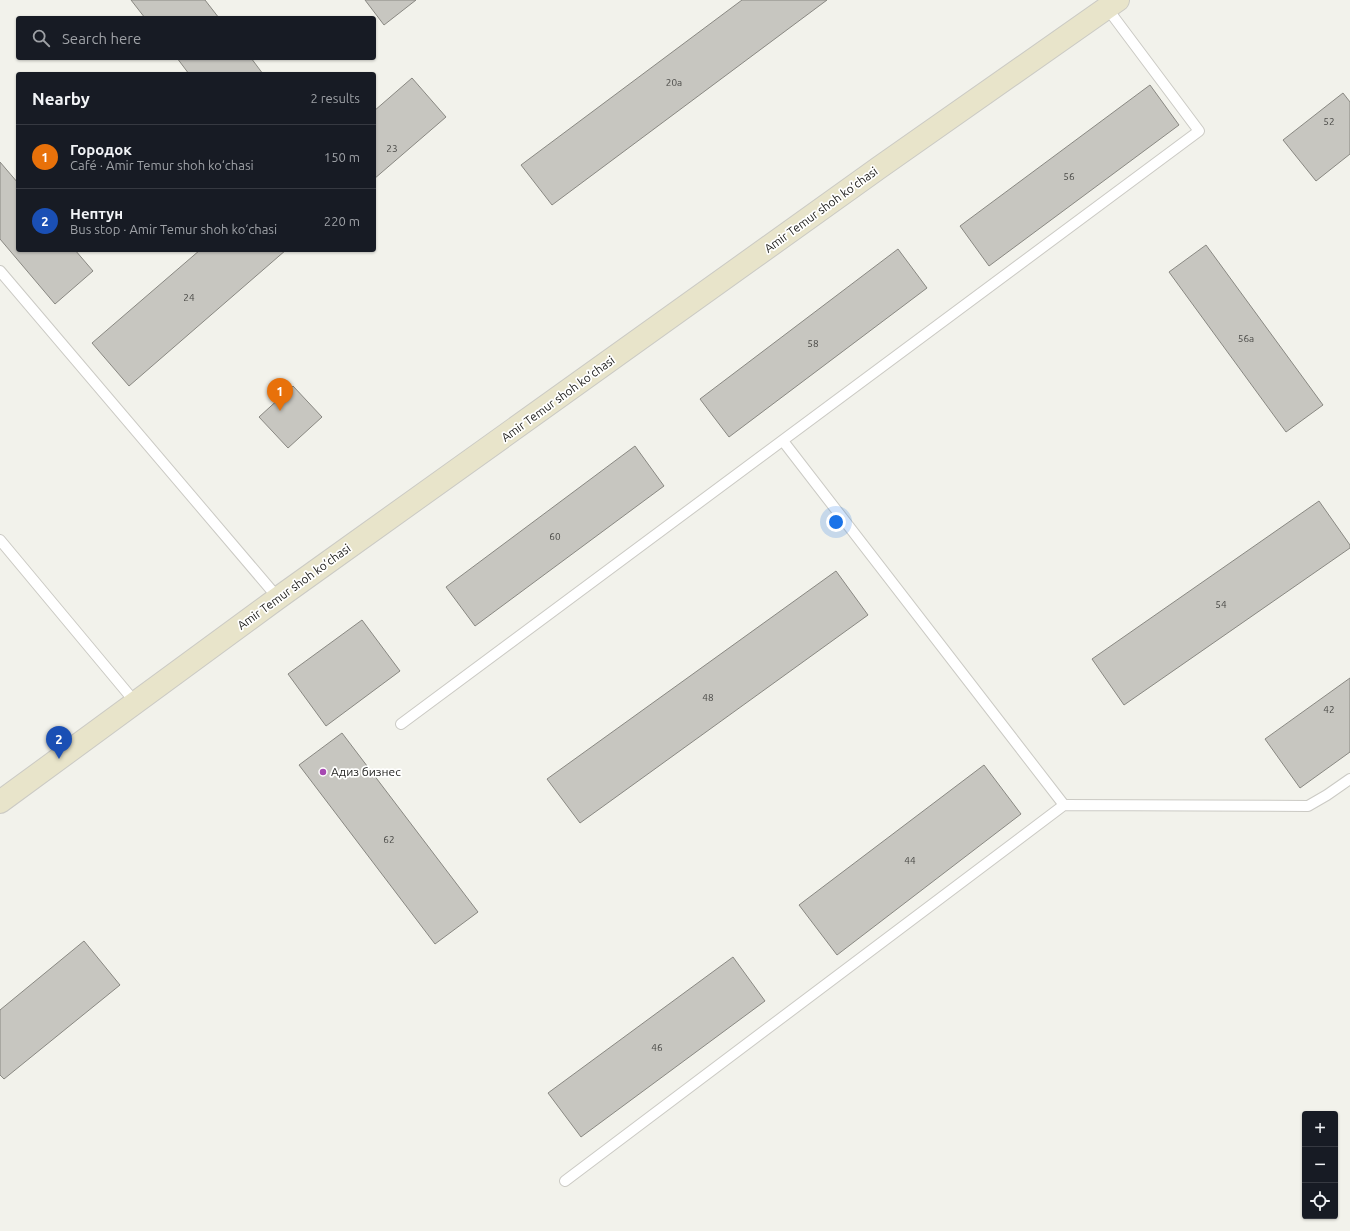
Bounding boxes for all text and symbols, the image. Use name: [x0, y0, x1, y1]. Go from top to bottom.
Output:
search box: [16, 16, 376, 60]
icon: search: [30, 27, 52, 49]
text: Search here: [62, 30, 141, 47]
house number: 20a: [666, 77, 682, 88]
text: Nearby: [32, 89, 90, 108]
text: 2 results: [310, 91, 360, 105]
house number: 52: [1323, 116, 1335, 127]
text: Городок: [70, 141, 132, 158]
house number: 23: [386, 143, 398, 154]
text: 1: [41, 150, 49, 164]
text: 150 m: [324, 150, 360, 164]
text: Café · Amir Temur shoh ko‘chasi: [70, 158, 254, 172]
street label: Amir Temur shoh ko‘chasi: [762, 164, 880, 255]
house number: 56: [1063, 171, 1075, 182]
text: Нептун: [70, 205, 123, 222]
text: 2: [41, 214, 49, 228]
text: 220 m: [324, 214, 360, 228]
text: Bus stop · Amir Temur shoh ko‘chasi: [70, 222, 277, 236]
house number: 24: [183, 292, 195, 303]
house number: 56a: [1238, 333, 1254, 344]
house number: 58: [807, 338, 819, 349]
street label: Amir Temur shoh ko‘chasi: [499, 353, 617, 444]
pin: 1: [267, 378, 293, 411]
your location: [826, 512, 846, 532]
house number: 60: [549, 531, 561, 542]
street label: Amir Temur shoh ko‘chasi: [235, 541, 353, 632]
house number: 54: [1215, 599, 1227, 610]
house number: 48: [702, 692, 714, 703]
house number: 42: [1323, 704, 1335, 715]
pin: 2: [46, 726, 72, 759]
place label: Адиз бизнес: [331, 765, 401, 778]
marker: Адиз бизнес: [318, 767, 328, 777]
house number: 62: [383, 834, 395, 845]
house number: 44: [904, 855, 916, 866]
house number: 46: [651, 1042, 663, 1053]
map controls: [1302, 1111, 1338, 1219]
button: +: [1302, 1111, 1338, 1147]
button: −: [1302, 1147, 1338, 1183]
button: locate: [1302, 1183, 1338, 1219]

